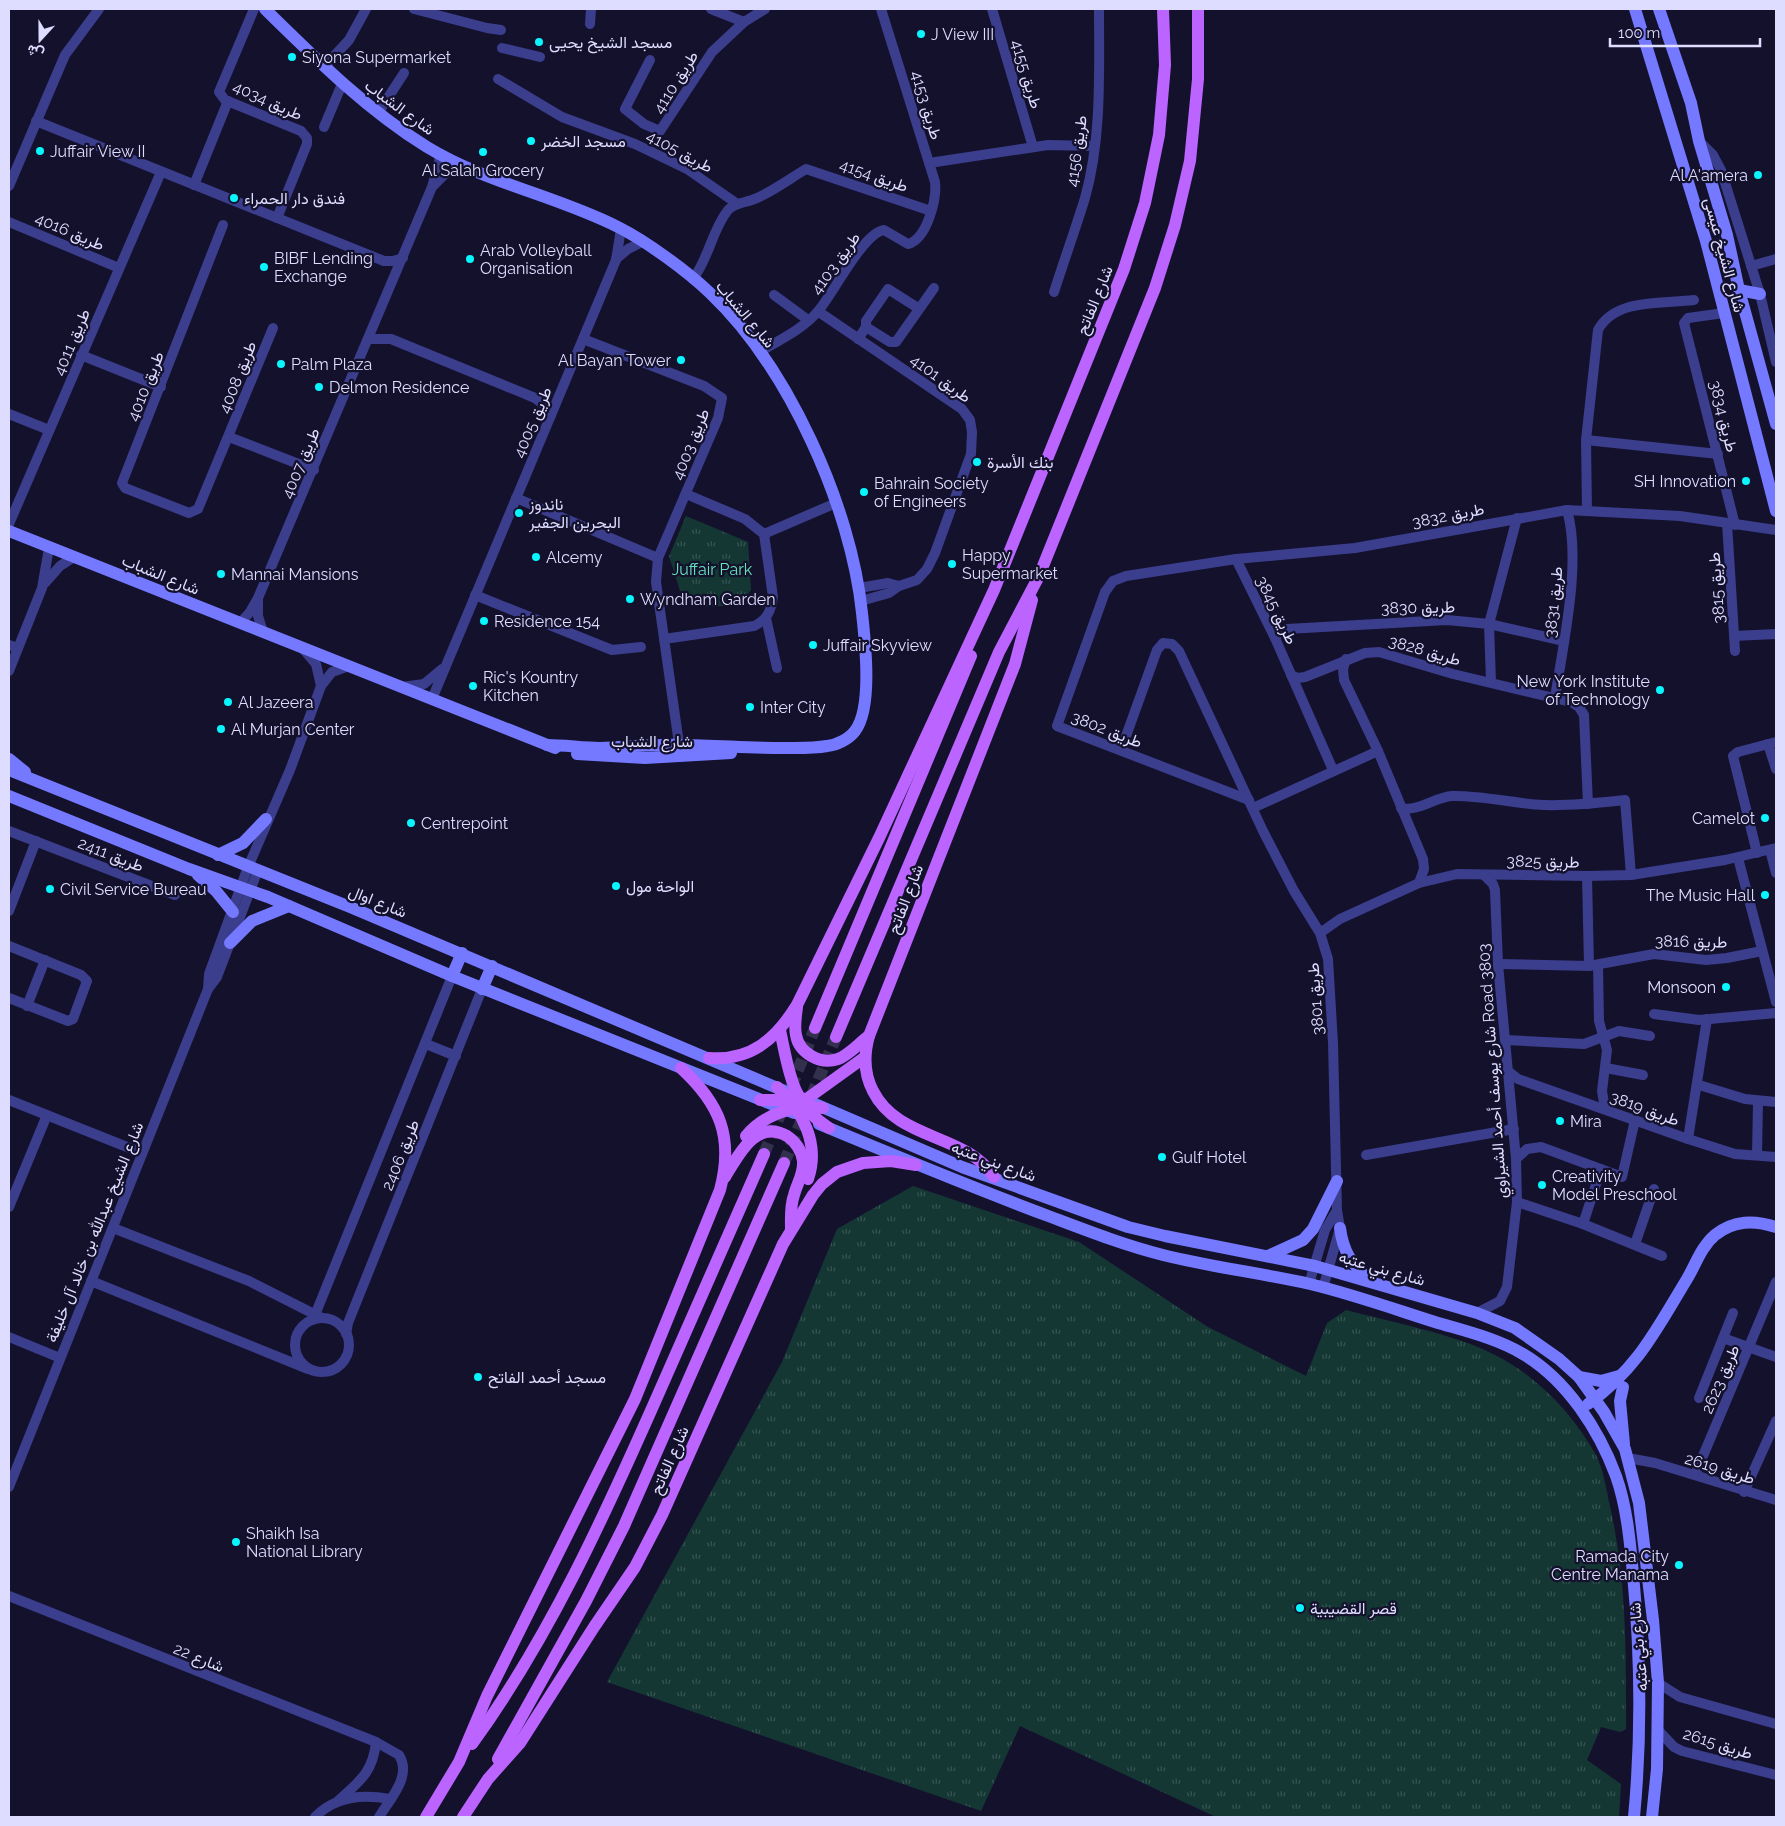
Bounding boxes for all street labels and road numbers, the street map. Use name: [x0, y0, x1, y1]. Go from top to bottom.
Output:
street label: طريق 4155: [1006, 37, 1046, 111]
street label: طريق 4110: [649, 47, 703, 118]
street label: طريق 4153: [906, 68, 946, 142]
street label: شارع الشباب: [360, 76, 438, 141]
street label: طريق 4034: [230, 77, 305, 125]
street label: طريق 4156: [1062, 114, 1092, 188]
street label: طريق 4105: [643, 126, 716, 178]
street label: طريق 4154: [837, 155, 911, 197]
street label: شارع الشيخ عيسى: [1698, 196, 1749, 315]
street label: طريق 4016: [32, 208, 107, 255]
street label: طريق 4103: [807, 229, 865, 299]
street label: شارع الفاتح: [1072, 263, 1119, 338]
street label: شارع الشباب: [711, 277, 779, 353]
street label: طريق 4011: [49, 306, 95, 379]
street label: طريق 4008: [214, 338, 261, 416]
street label: طريق 4010: [123, 349, 169, 424]
street label: طريق 4101: [906, 350, 975, 408]
street label: طريق 3834: [1704, 378, 1742, 454]
street label: طريق 4005: [509, 384, 557, 461]
street label: طريق 4003: [668, 406, 714, 483]
street label: طريق 4007: [277, 425, 325, 502]
street label: طريق 3832: [1410, 499, 1486, 533]
street label: شارع الشباب: [119, 550, 202, 600]
street label: طريق 3815: [1705, 552, 1729, 624]
street label: طريق 3831: [1540, 566, 1568, 639]
street label: طريق 3845: [1251, 573, 1301, 648]
street label: طريق 3830: [1381, 597, 1455, 619]
street label: طريق 3828: [1386, 631, 1463, 671]
street label: طريق 3802: [1068, 707, 1145, 753]
street label: شارع الشباب: [611, 732, 693, 753]
street label: طريق 2411: [75, 833, 146, 877]
street label: طريق 3825: [1506, 851, 1580, 873]
street label: شارع الفاتح: [884, 862, 929, 937]
street label: شارع اوال: [345, 881, 410, 924]
street label: طريق 3816: [1655, 931, 1727, 953]
street label: شارع يوسف أحمد الشيراوي Road 3803: [1474, 943, 1515, 1199]
street label: طريق 3801: [1303, 962, 1329, 1036]
street label: طريق 3819: [1607, 1087, 1682, 1131]
street label: طريق 2406: [378, 1117, 424, 1194]
street label: شارع الشيخ عبدالله بن خالد آل خليفة: [41, 1119, 149, 1346]
street label: شارع بني عتبه: [948, 1137, 1039, 1189]
street label: شارع بني عتبه: [1335, 1247, 1427, 1294]
street label: طريق 2623: [1697, 1342, 1744, 1417]
street label: شارع الفاتح: [646, 1423, 695, 1498]
street label: طريق 2619: [1682, 1449, 1757, 1489]
street label: شارع بني عتبه: [1625, 1602, 1656, 1692]
street label: شارع 22: [170, 1639, 227, 1678]
street label: طريق 2615: [1681, 1724, 1755, 1764]

